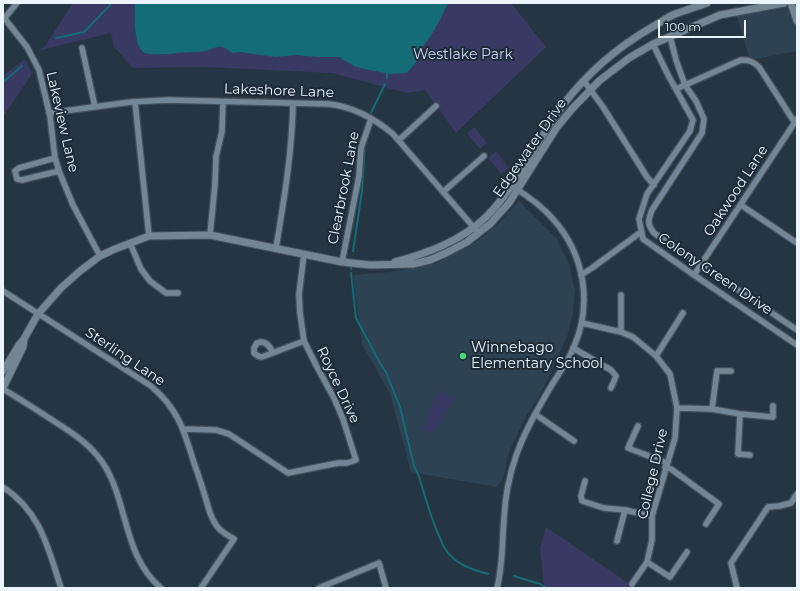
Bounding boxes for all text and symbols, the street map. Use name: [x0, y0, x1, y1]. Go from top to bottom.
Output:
scale bar: [660, 12, 748, 38]
text: 100 m: [665, 19, 701, 34]
park label: Westlake Park: [413, 47, 513, 63]
street label: Lakeview Lane: [42, 70, 82, 174]
street label: Lakeshore Lane: [224, 81, 334, 101]
street label: Edgewater Drive: [490, 95, 570, 201]
street label: Clearbrook Lane: [325, 130, 363, 246]
street label: Oakwood Lane: [700, 142, 772, 240]
street label: Colony Green Drive: [655, 229, 775, 319]
street label: Sterling Lane: [82, 324, 168, 390]
place label: Winnebago Elementary School: [471, 340, 603, 372]
street label: Royce Drive: [313, 344, 363, 426]
marker: Winnebago Elementary School: [458, 351, 468, 361]
street label: College Drive: [634, 427, 672, 521]

